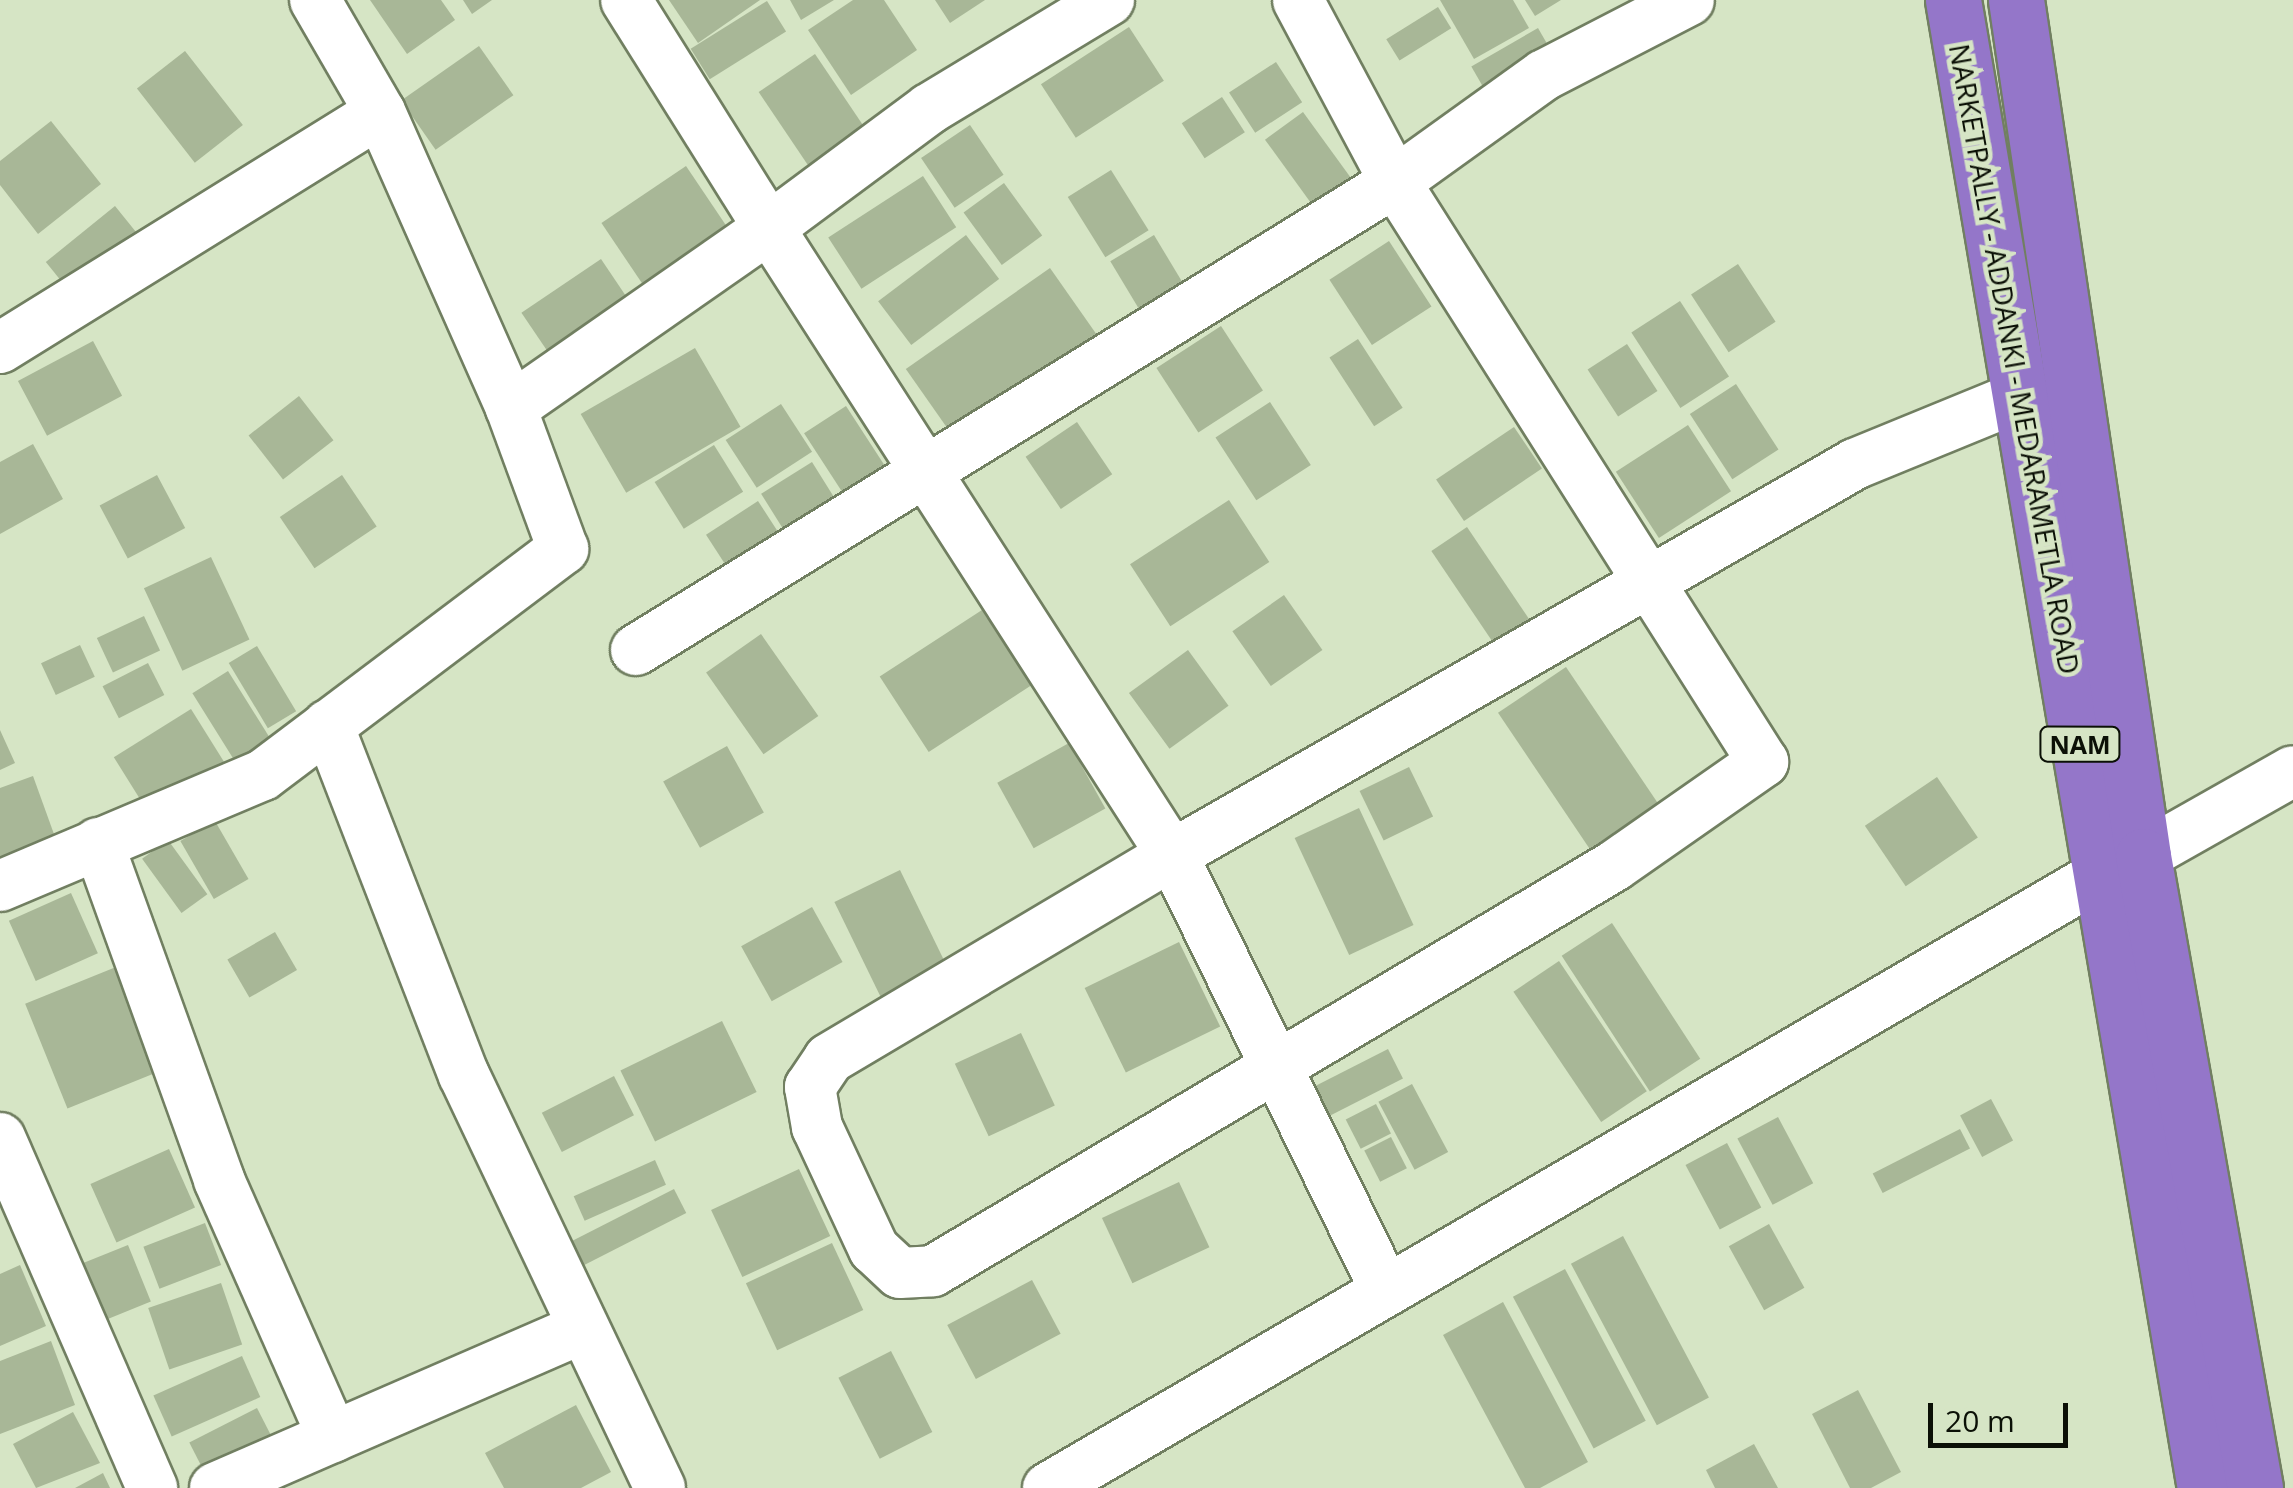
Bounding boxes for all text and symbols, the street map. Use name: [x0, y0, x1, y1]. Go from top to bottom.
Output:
street label: NARKETPALLY - ADDANKI - MEDARAMETLA ROAD: [1943, 41, 2087, 677]
road number: NAM: [2038, 724, 2122, 764]
scale bar: [1933, 1383, 2073, 1445]
text: 20 m: [1945, 1400, 2015, 1441]

